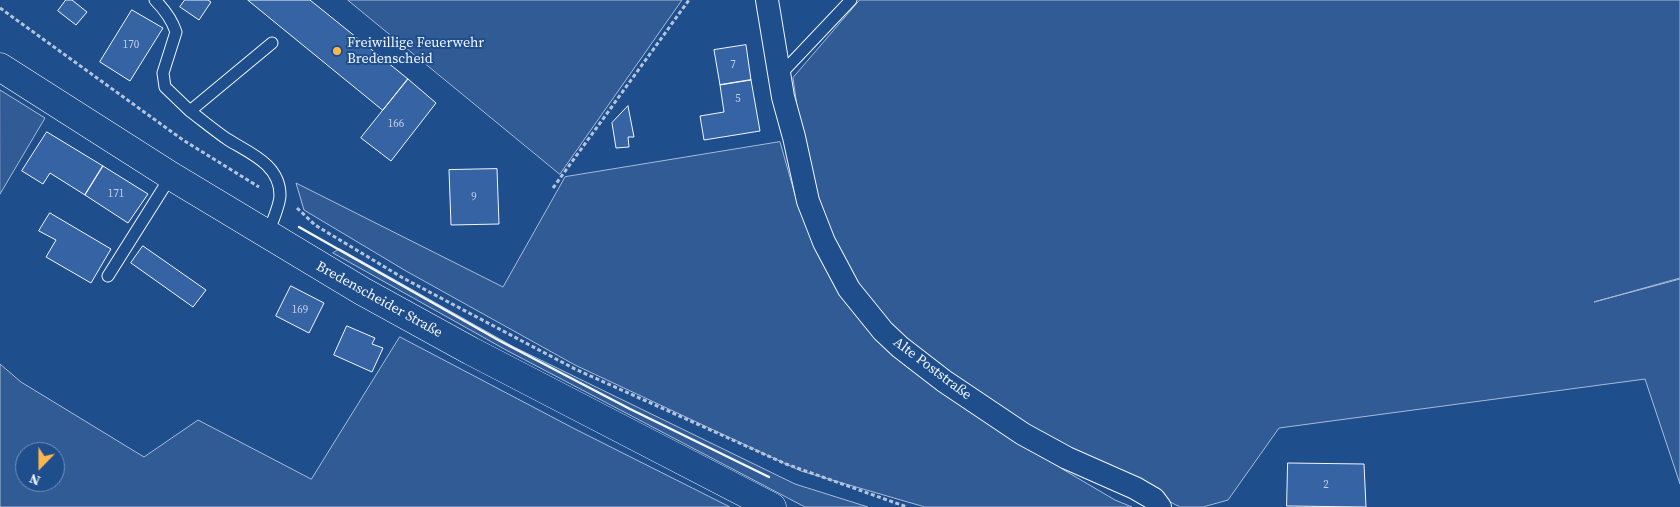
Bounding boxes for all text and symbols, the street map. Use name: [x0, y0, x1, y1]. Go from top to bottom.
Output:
place label: Freiwillige Feuerwehr Bredenscheid: [347, 35, 484, 68]
house number: 170: [123, 38, 139, 52]
marker: Freiwillige Feuerwehr Bredenscheid: [331, 45, 343, 57]
house number: 7: [730, 58, 736, 72]
house number: 5: [735, 92, 741, 106]
house number: 166: [388, 117, 404, 131]
house number: 171: [108, 187, 124, 201]
house number: 9: [471, 190, 477, 204]
street label: Bredenscheider Straße: [313, 258, 445, 342]
house number: 169: [292, 303, 308, 317]
street label: Alte Poststraße: [890, 334, 974, 404]
north arrow: [15, 442, 65, 492]
text: N: [26, 469, 43, 491]
house number: 2: [1323, 478, 1329, 492]

